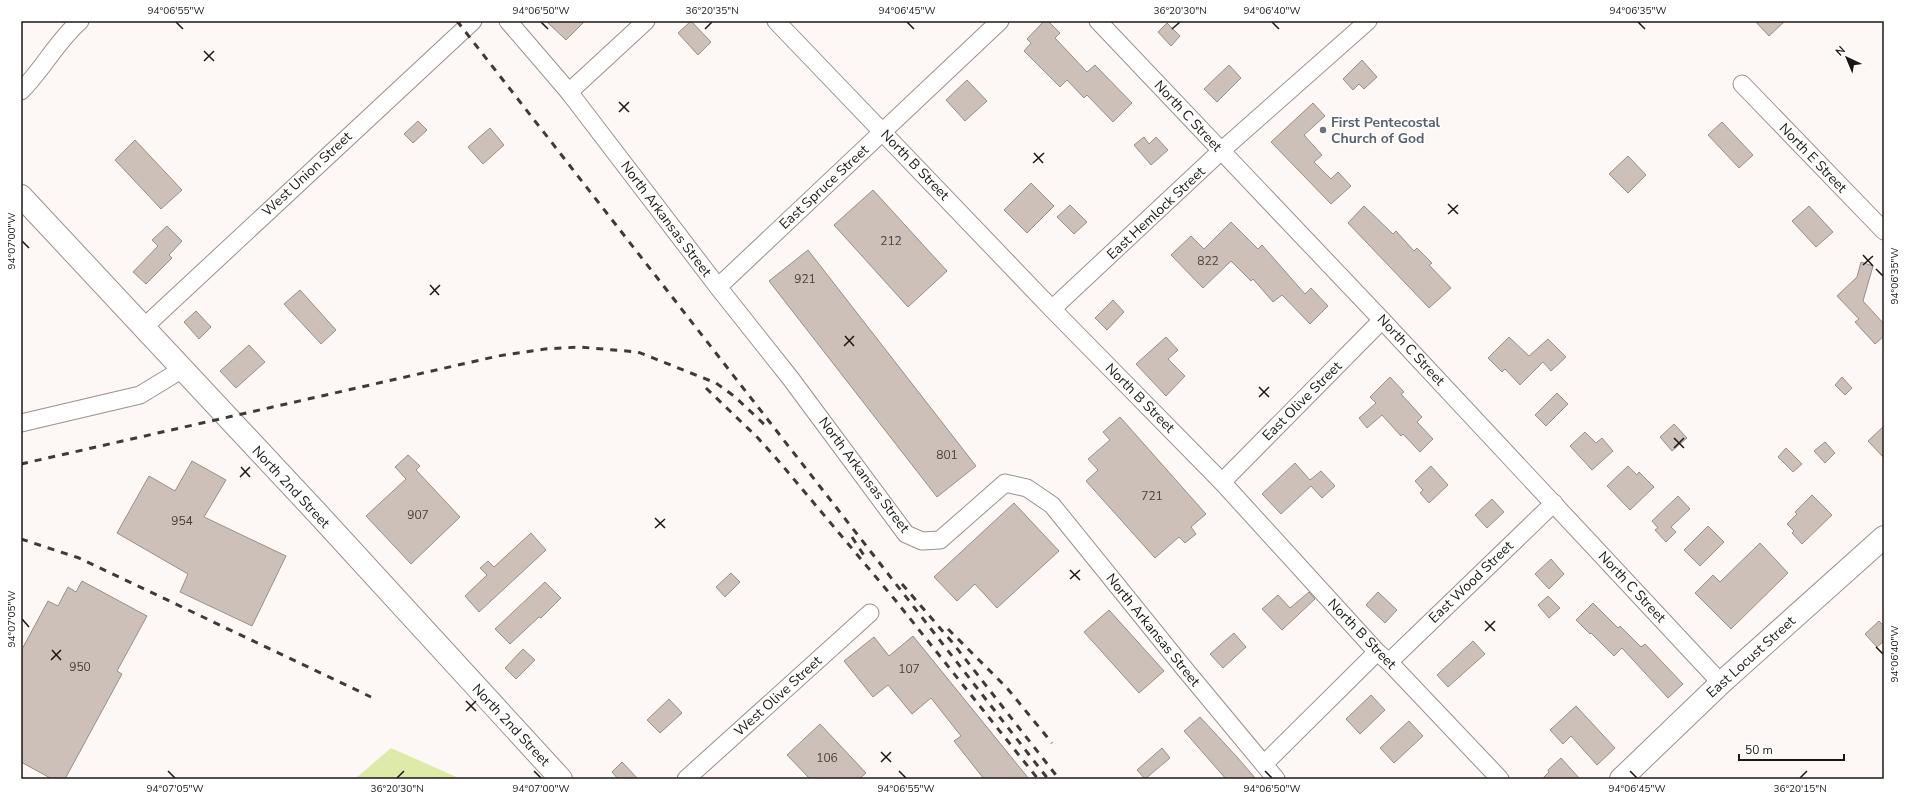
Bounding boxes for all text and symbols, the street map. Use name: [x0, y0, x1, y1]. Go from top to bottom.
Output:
text: 94°06'55"W: [148, 4, 204, 18]
text: 94°06'50"W: [513, 4, 569, 18]
text: 36°20'35"N: [685, 4, 739, 18]
text: 94°06'45"W: [879, 4, 935, 18]
text: 36°20'30"N: [1153, 4, 1207, 18]
text: 94°06'40"W: [1244, 4, 1300, 18]
text: 94°06'35"W: [1610, 4, 1666, 18]
north arrow: [1827, 38, 1867, 78]
text: N: [1832, 43, 1849, 59]
street label: North C Street: [1150, 76, 1226, 156]
place label: First Pentecostal Church of God: [1331, 113, 1441, 148]
street label: North E Street: [1775, 119, 1851, 197]
marker: First Pentecostal Church of God: [1318, 125, 1328, 135]
street label: North B Street: [876, 126, 954, 204]
street label: West Union Street: [258, 127, 356, 221]
street label: East Spruce Street: [775, 140, 873, 233]
street label: North Arkansas Street: [616, 157, 716, 281]
street label: East Hemlock Street: [1103, 162, 1209, 264]
text: 94°07'00"W: [5, 213, 19, 269]
house number: 212: [880, 233, 902, 249]
text: 94°06'35"W: [1888, 248, 1902, 304]
house number: 822: [1197, 253, 1219, 269]
house number: 921: [794, 271, 816, 287]
street label: North C Street: [1373, 310, 1449, 390]
street label: East Olive Street: [1258, 357, 1346, 445]
street label: North B Street: [1101, 359, 1179, 437]
street label: North Arkansas Street: [814, 413, 914, 537]
street label: North 2nd Street: [248, 442, 334, 532]
house number: 801: [936, 447, 958, 463]
house number: 721: [1141, 488, 1163, 504]
house number: 907: [407, 507, 429, 523]
house number: 954: [171, 513, 193, 529]
street label: East Wood Street: [1425, 537, 1518, 627]
street label: North C Street: [1594, 547, 1670, 627]
street label: North Arkansas Street: [1102, 570, 1205, 691]
text: 94°07'05"W: [5, 591, 19, 647]
street label: North B Street: [1323, 595, 1401, 673]
street label: East Locust Street: [1702, 612, 1800, 702]
text: 94°06'40"W: [1888, 626, 1902, 682]
street label: West Olive Street: [730, 652, 826, 740]
house number: 950: [69, 659, 91, 675]
house number: 107: [898, 661, 920, 677]
street label: North 2nd Street: [468, 680, 554, 770]
scale bar: [1739, 736, 1844, 762]
text: 50 m: [1745, 742, 1773, 758]
house number: 106: [816, 750, 838, 766]
text: 94°07'05"W: [147, 782, 203, 796]
text: 36°20'30"N: [370, 782, 424, 796]
text: 94°07'00"W: [513, 782, 569, 796]
text: 94°06'55"W: [878, 782, 934, 796]
text: 94°06'50"W: [1244, 782, 1300, 796]
text: 94°06'45"W: [1609, 782, 1665, 796]
text: 36°20'15"N: [1773, 782, 1827, 796]

